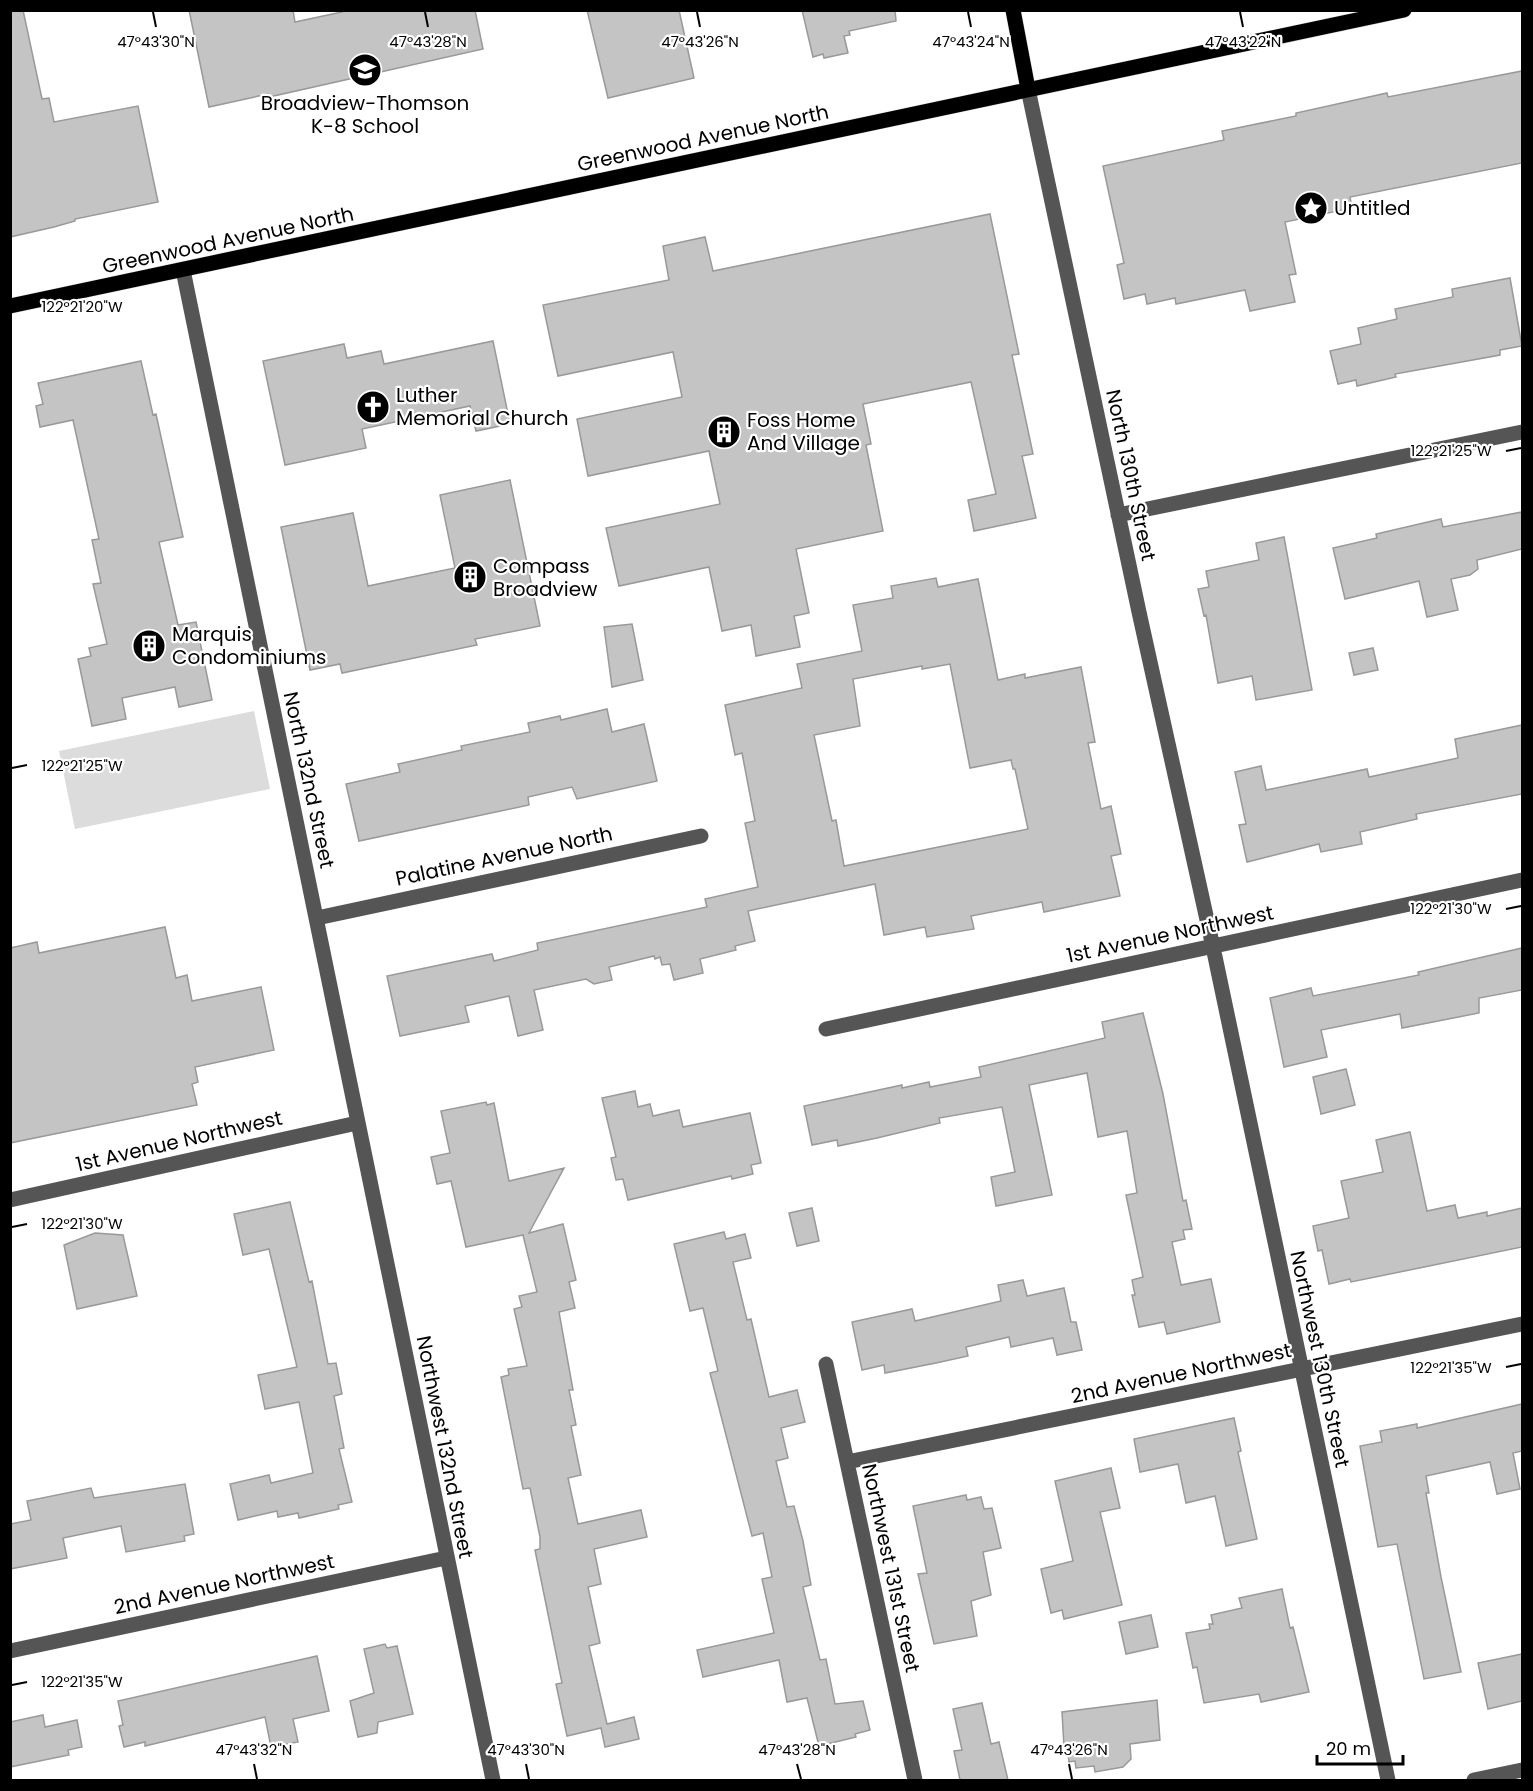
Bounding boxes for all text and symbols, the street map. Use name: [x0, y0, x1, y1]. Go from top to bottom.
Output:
text: 47°43'30"N: [117, 31, 195, 52]
text: 47°43'28"N: [389, 31, 467, 52]
text: 47°43'26"N: [661, 31, 739, 52]
text: 47°43'24"N: [932, 31, 1010, 52]
text: 47°43'22"N: [1205, 31, 1281, 52]
school or university icon: Broadview-Thomson K-8 School: [347, 52, 383, 88]
place label: Broadview-Thomson K-8 School: [261, 89, 469, 140]
street label: Greenwood Avenue North: [575, 98, 831, 178]
place icon: Untitled: [1293, 190, 1329, 226]
place label: Untitled: [1334, 194, 1411, 222]
street label: Greenwood Avenue North: [100, 200, 356, 280]
text: 122°21'20"W: [41, 296, 123, 317]
place label: Luther Memorial Church: [396, 381, 569, 432]
street label: North 130th Street: [1099, 387, 1163, 563]
church icon: Luther Memorial Church: [355, 389, 391, 425]
place label: Foss Home And Village: [747, 406, 860, 457]
building icon: Foss Home And Village: [706, 414, 742, 450]
text: 122°21'25"W: [1410, 440, 1492, 461]
place label: Compass Broadview: [493, 552, 598, 603]
building icon: Compass Broadview: [452, 559, 488, 595]
place label: Marquis Condominiums: [172, 620, 326, 671]
building icon: Marquis Condominiums: [131, 628, 167, 664]
street label: North 132nd Street: [277, 689, 341, 871]
text: 122°21'25"W: [41, 755, 123, 776]
street label: Palatine Avenue North: [393, 819, 615, 893]
street label: 1st Avenue Northwest: [1064, 898, 1276, 970]
text: 122°21'30"W: [1410, 898, 1492, 919]
street label: 1st Avenue Northwest: [73, 1104, 285, 1178]
text: 122°21'30"W: [41, 1213, 123, 1234]
street label: Northwest 130th Street: [1283, 1248, 1357, 1470]
street label: Northwest 132nd Street: [410, 1333, 480, 1561]
street label: 2nd Avenue Northwest: [1068, 1336, 1294, 1410]
text: 122°21'35"W: [1410, 1357, 1492, 1378]
street label: Northwest 131st Street: [855, 1461, 927, 1675]
street label: 2nd Avenue Northwest: [111, 1547, 337, 1621]
text: 122°21'35"W: [41, 1671, 123, 1692]
scale bar: [1317, 1728, 1402, 1766]
text: 20 m: [1326, 1736, 1371, 1761]
text: 47°43'32"N: [216, 1739, 292, 1760]
text: 47°43'30"N: [487, 1739, 565, 1760]
text: 47°43'28"N: [758, 1739, 836, 1760]
text: 47°43'26"N: [1030, 1739, 1108, 1760]

